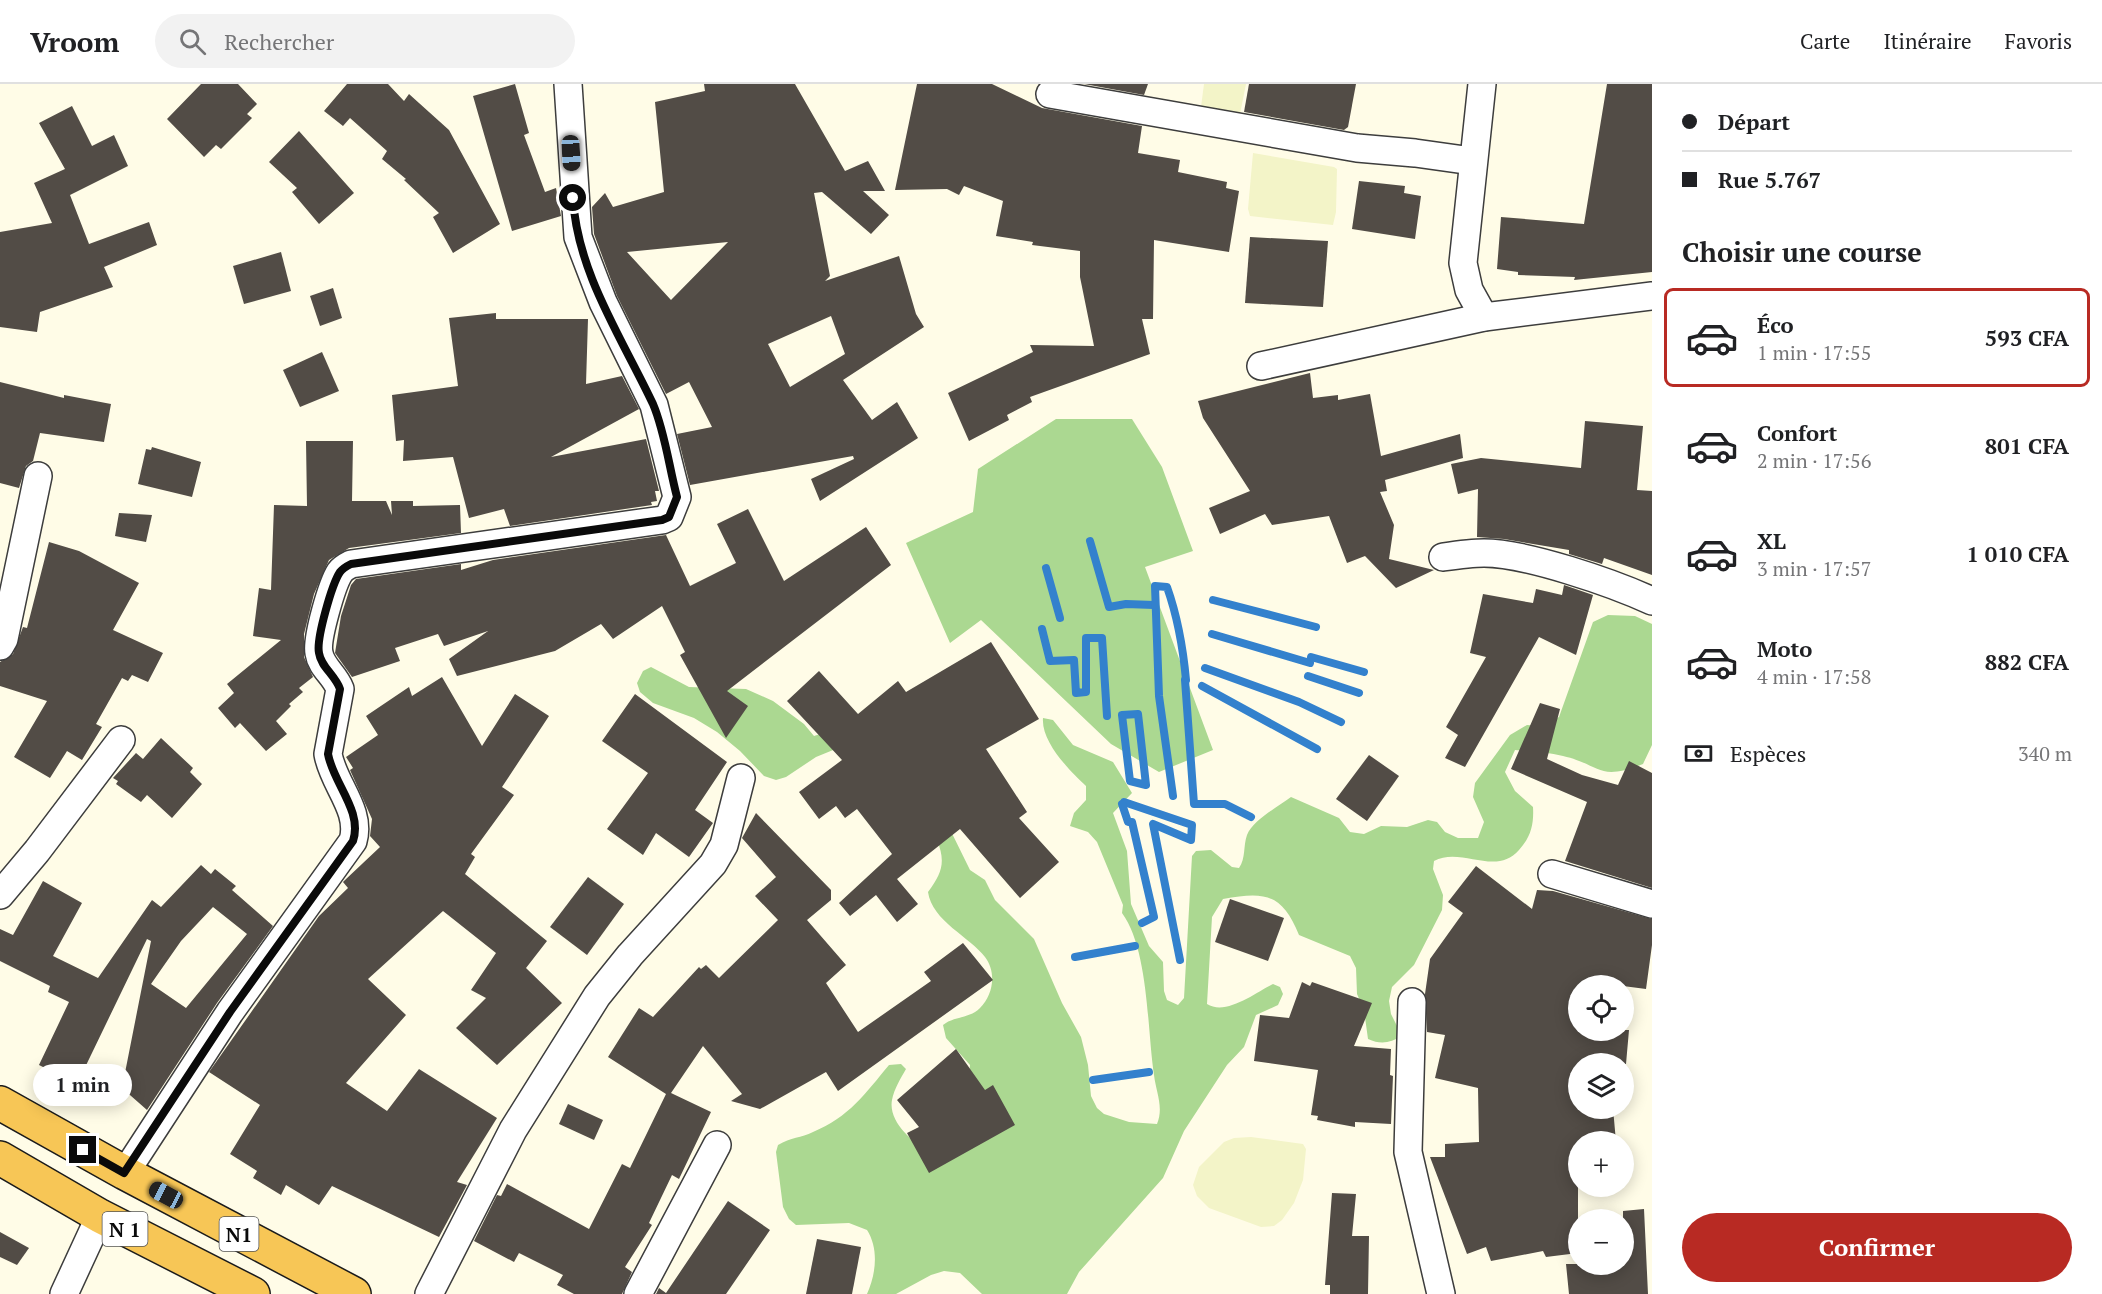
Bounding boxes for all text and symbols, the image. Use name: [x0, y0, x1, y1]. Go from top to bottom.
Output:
search box: [155, 14, 575, 68]
text: Vroom: [30, 23, 119, 60]
icon: search: [176, 25, 209, 58]
text: Rechercher: [224, 27, 334, 56]
text: Carte: [1800, 27, 1850, 55]
text: Itinéraire: [1883, 27, 1972, 55]
text: Favoris: [2005, 27, 2072, 55]
text: Départ: [1718, 107, 1790, 136]
car: [561, 135, 581, 171]
text: Rue 5.767: [1718, 165, 1821, 194]
route start: [559, 184, 586, 211]
text: Choisir une course: [1682, 234, 1922, 270]
text: Éco: [1757, 310, 1794, 339]
icon: car: [1685, 311, 1739, 365]
text: 593 CFA: [1985, 323, 2069, 352]
text: 1 min · 17:55: [1757, 339, 1871, 366]
text: Confort: [1757, 418, 1837, 447]
icon: car: [1685, 419, 1739, 473]
text: 801 CFA: [1985, 431, 2069, 460]
text: 2 min · 17:56: [1757, 447, 1871, 474]
text: XL: [1757, 526, 1786, 555]
icon: car: [1685, 527, 1739, 581]
text: 1 010 CFA: [1966, 539, 2069, 568]
text: 3 min · 17:57: [1757, 555, 1871, 582]
text: Moto: [1757, 634, 1812, 663]
icon: car: [1685, 635, 1739, 689]
text: 882 CFA: [1985, 647, 2069, 676]
text: 4 min · 17:58: [1757, 663, 1871, 690]
icon: cash: [1682, 737, 1715, 770]
text: Espèces: [1730, 739, 1806, 768]
text: 340 m: [2018, 740, 2072, 767]
map controls: [1568, 975, 1634, 1275]
button: locate: [1568, 975, 1634, 1041]
button: layers: [1568, 1053, 1634, 1119]
callout: 1 min: [34, 1063, 132, 1105]
text: 1 min: [55, 1071, 110, 1098]
button: +: [1568, 1131, 1634, 1197]
route end: [69, 1136, 96, 1163]
car: [146, 1179, 186, 1211]
button: −: [1568, 1209, 1634, 1275]
road number: N 1: [102, 1212, 148, 1246]
button: Confirmer: [1682, 1213, 2072, 1282]
road number: N1: [220, 1217, 258, 1251]

